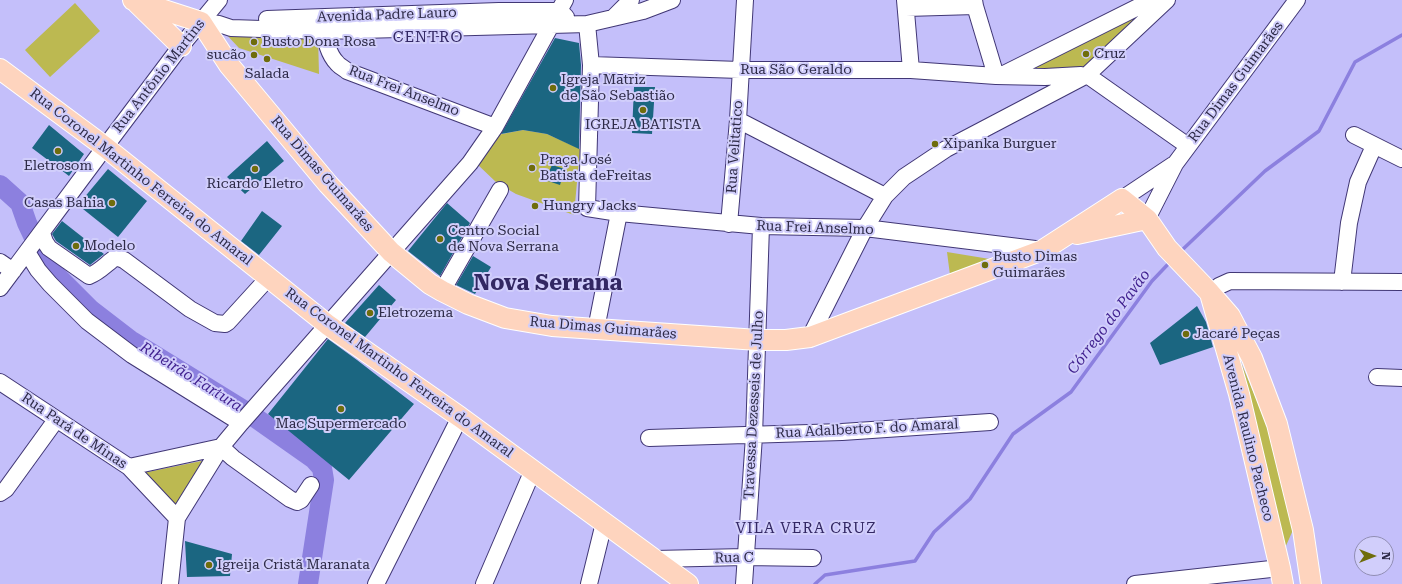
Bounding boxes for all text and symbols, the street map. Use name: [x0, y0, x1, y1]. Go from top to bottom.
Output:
street label: Avenida Padre Lauro: [317, 4, 457, 26]
street label: Rua Antônio Martins: [109, 16, 209, 136]
street label: Rua Dimas Guimarães: [1185, 18, 1287, 146]
district label: CENTRO: [393, 29, 463, 47]
place label: Busto Dona Rosa: [262, 34, 376, 50]
marker: Busto Dona Rosa: [249, 37, 259, 47]
place label: Cruz: [1094, 46, 1125, 62]
place label: sucão: [207, 47, 246, 63]
marker: Cruz: [1081, 49, 1091, 59]
marker: sucão: [249, 50, 259, 60]
marker: Salada: [262, 54, 272, 64]
street label: Rua Frei Anselmo: [346, 62, 462, 120]
street label: Rua São Geraldo: [740, 62, 852, 78]
place label: Salada: [245, 66, 289, 82]
place label: Igreja Matriz de São Sebastião: [561, 72, 675, 104]
marker: Igreja Matriz de São Sebastião: [548, 83, 558, 93]
street label: Rua Coronel Martinho Ferreira do Amaral: [26, 85, 256, 269]
street label: Rua Velitatico: [723, 100, 747, 194]
marker: IGREJA BATISTA: [638, 105, 648, 115]
street label: Rua Dimas Guimarães: [267, 113, 377, 235]
place label: IGREJA BATISTA: [585, 117, 701, 133]
place label: Xipanka Burguer: [943, 136, 1056, 152]
marker: Xipanka Burguer: [930, 139, 940, 149]
marker: Eletrosom: [53, 146, 63, 156]
place label: Praça José Batista deFreitas: [540, 152, 652, 184]
place label: Eletrosom: [24, 158, 92, 174]
marker: Praça José Batista deFreitas: [527, 163, 537, 173]
marker: Ricardo Eletro: [250, 164, 260, 174]
place label: Ricardo Eletro: [207, 176, 303, 192]
place label: Casas Bahia: [24, 195, 104, 211]
marker: Casas Bahia: [107, 198, 117, 208]
place label: Hungry Jacks: [543, 198, 636, 214]
marker: Hungry Jacks: [530, 201, 540, 211]
street label: Rua Frei Anselmo: [756, 218, 874, 238]
place label: Centro Social de Nova Serrana: [448, 223, 559, 256]
marker: Centro Social de Nova Serrana: [435, 234, 445, 244]
place label: Modelo: [84, 238, 135, 254]
marker: Modelo: [71, 241, 81, 251]
place label: Busto Dimas Guimarães: [993, 249, 1077, 282]
marker: Busto Dimas Guimarães: [980, 260, 990, 270]
water label: Córrego do Pavão: [1064, 266, 1154, 378]
district label: Nova Serrana: [473, 271, 623, 297]
street label: Rua Coronel Martinho Ferreira do Amaral: [282, 285, 516, 461]
place label: Eletrozema: [378, 305, 453, 321]
marker: Eletrozema: [365, 308, 375, 318]
street label: Travessa Dezesseis de Julho: [741, 310, 767, 500]
street label: Rua Dimas Guimarães: [529, 313, 677, 343]
place label: Jacaré Peças: [1194, 326, 1280, 342]
marker: Jacaré Peças: [1181, 329, 1191, 339]
water label: Ribeirão Fartura: [137, 338, 245, 416]
street label: Avenida Raulino Pacheco: [1219, 353, 1277, 523]
street label: Rua Pará de Minas: [18, 389, 130, 473]
marker: Mac Supermercado: [336, 404, 346, 414]
place label: Mac Supermercado: [276, 416, 406, 432]
street label: Rua Adalberto F. do Amaral: [775, 416, 959, 442]
district label: VILA VERA CRUZ: [736, 520, 876, 538]
north arrow: [1354, 536, 1394, 576]
street label: Rua C: [714, 549, 754, 567]
text: N: [1379, 552, 1392, 560]
place label: Igreija Cristã Maranata: [217, 557, 370, 573]
marker: Igreija Cristã Maranata: [204, 560, 214, 570]

